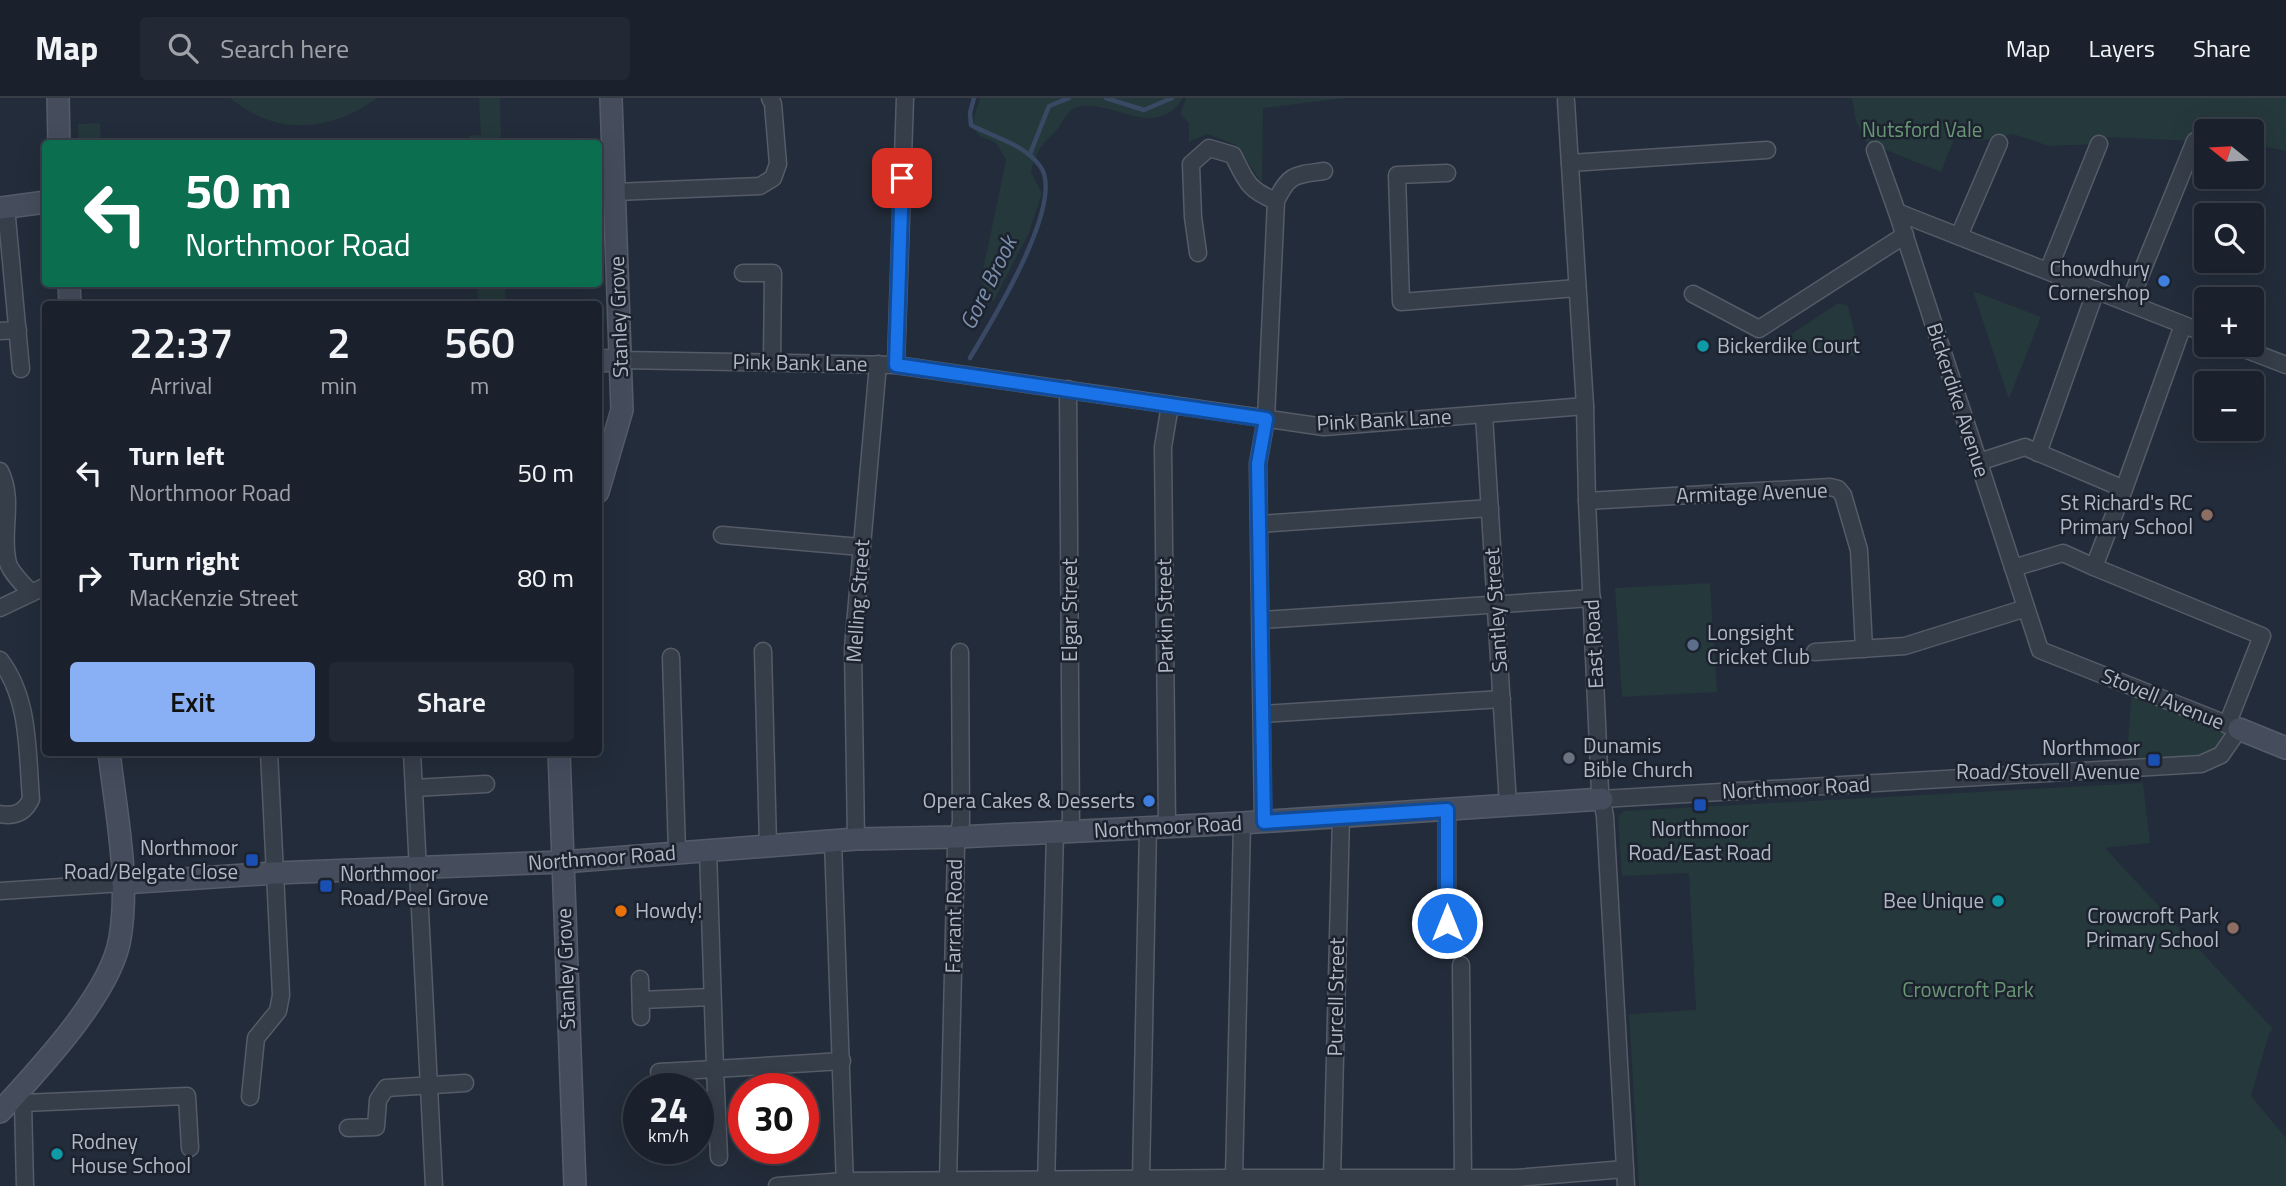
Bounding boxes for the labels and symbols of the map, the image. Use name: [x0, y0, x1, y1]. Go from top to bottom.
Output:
park label: Nutsford Vale: [1862, 113, 1982, 145]
north arrow: [2194, 119, 2264, 189]
pin: [872, 148, 932, 208]
water label: Gore Brook: [950, 228, 1026, 336]
place label: Chowdhury Cornershop: [2048, 252, 2150, 308]
street label: Stanley Grove: [600, 256, 636, 378]
marker: Chowdhury Cornershop: [2156, 273, 2172, 289]
street label: Bickerdike Avenue: [1919, 318, 1999, 481]
place label: Bickerdike Court: [1717, 329, 1861, 361]
marker: Bickerdike Court: [1695, 338, 1711, 354]
street label: Pink Bank Lane: [732, 345, 868, 379]
street label: Pink Bank Lane: [1316, 399, 1452, 439]
street label: Armitage Avenue: [1676, 473, 1828, 511]
place label: St Richard's RC Primary School: [2060, 486, 2193, 542]
marker: St Richard's RC Primary School: [2199, 507, 2215, 523]
street label: Melling Street: [837, 538, 877, 664]
street label: Santley Street: [1475, 546, 1515, 673]
street label: Elgar Street: [1053, 557, 1085, 662]
street label: Parkin Street: [1147, 558, 1181, 674]
street label: East Road: [1575, 599, 1611, 690]
place label: Longsight Cricket Club: [1707, 616, 1810, 672]
marker: Longsight Cricket Club: [1685, 637, 1701, 653]
street label: Stovell Avenue: [2097, 659, 2230, 737]
place label: Dunamis Bible Church: [1583, 729, 1693, 785]
place label: Northmoor Road/Stovell Avenue: [1956, 731, 2140, 787]
marker: Dunamis Bible Church: [1561, 750, 1577, 766]
marker: Northmoor Road/Stovell Avenue: [2146, 752, 2162, 768]
street label: Northmoor Road: [1721, 767, 1871, 807]
place label: Opera Cakes & Desserts: [923, 784, 1135, 816]
marker: Opera Cakes & Desserts: [1141, 793, 1157, 809]
marker: Northmoor Road/East Road: [1692, 797, 1708, 813]
street label: Northmoor Road: [1093, 806, 1243, 846]
place label: Northmoor Road/East Road: [1628, 812, 1772, 868]
place label: Northmoor Road/Belgate Close: [64, 831, 238, 887]
street label: Northmoor Road: [527, 836, 677, 878]
marker: Northmoor Road/Belgate Close: [244, 852, 260, 868]
place label: Northmoor Road/Peel Grove: [340, 857, 489, 913]
street label: Farrant Road: [936, 858, 970, 974]
marker: Northmoor Road/Peel Grove: [318, 878, 334, 894]
place label: Bee Unique: [1883, 884, 1984, 916]
position arrow: [1410, 886, 1484, 960]
marker: Bee Unique: [1990, 893, 2006, 909]
place label: Howdy!: [635, 894, 702, 926]
place label: Crowcroft Park Primary School: [2086, 899, 2219, 955]
marker: Howdy!: [613, 903, 629, 919]
street label: Stanley Grove: [547, 908, 583, 1030]
marker: Crowcroft Park Primary School: [2225, 920, 2241, 936]
street label: Purcell Street: [1318, 937, 1352, 1057]
park label: Crowcroft Park: [1902, 973, 2034, 1005]
speed limit sign: 30: [728, 1073, 819, 1164]
place label: Rodney House School: [71, 1125, 191, 1181]
marker: Rodney House School: [49, 1146, 65, 1162]

